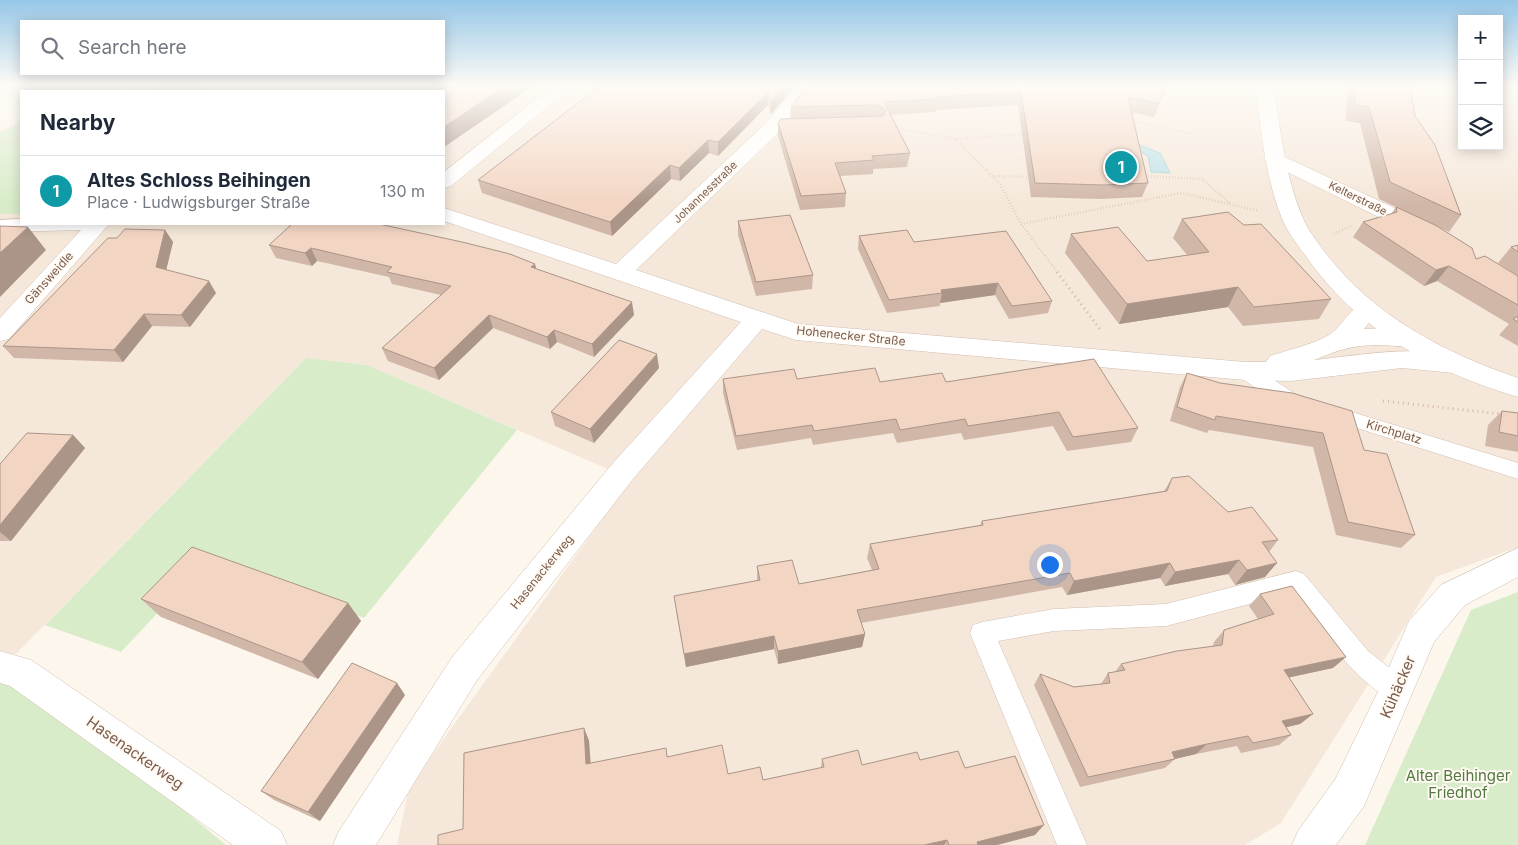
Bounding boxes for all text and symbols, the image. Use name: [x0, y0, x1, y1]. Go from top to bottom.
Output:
map controls: [1458, 15, 1503, 150]
button: +: [1458, 15, 1503, 60]
search box: [20, 20, 445, 75]
icon: search: [38, 34, 66, 62]
text: Search here: [78, 36, 187, 59]
button: −: [1458, 60, 1503, 105]
button: layers: [1458, 105, 1503, 150]
text: Nearby: [40, 110, 115, 135]
pin: 1: [1105, 148, 1137, 186]
street label: Johannesstraße: [670, 158, 740, 226]
text: Altes Schloss Beihingen: [87, 169, 311, 192]
street label: Kelterstraße: [1327, 178, 1389, 218]
text: 1: [53, 181, 59, 201]
text: 130 m: [380, 181, 425, 201]
text: Place · Ludwigsburger Straße: [87, 192, 310, 212]
street label: Gänsweidle: [21, 248, 76, 307]
street label: Hohenecker Straße: [796, 322, 906, 349]
street label: Kirchplatz: [1365, 416, 1424, 447]
street label: Hasenackerweg: [507, 531, 576, 612]
your location: [1037, 552, 1063, 578]
street label: Kühäcker: [1376, 652, 1419, 721]
street label: Hasenackerweg: [83, 712, 188, 793]
park label: Alter Beihinger Friedhof: [1406, 766, 1511, 802]

